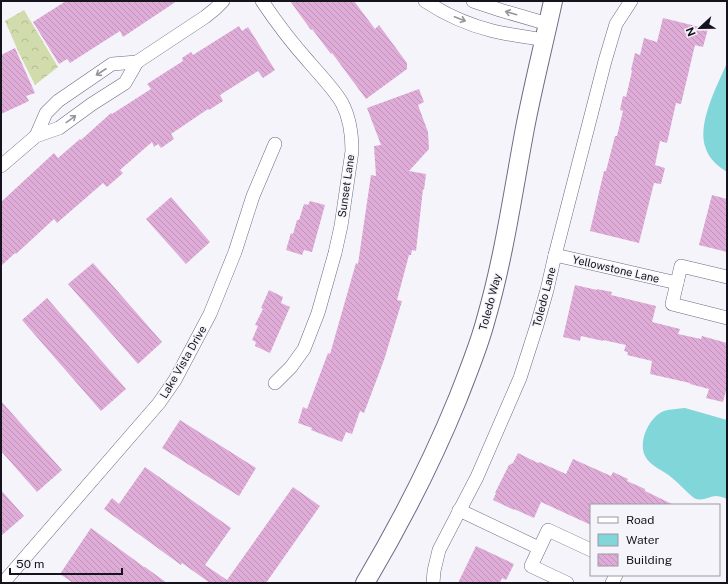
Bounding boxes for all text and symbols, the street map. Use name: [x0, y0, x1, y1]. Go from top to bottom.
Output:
north arrow: [680, 8, 720, 48]
one-way arrow: [504, 9, 517, 16]
one-way arrow: [453, 16, 465, 24]
text: N: [684, 26, 698, 38]
one-way arrow: [95, 68, 106, 76]
one-way arrow: [66, 115, 77, 123]
street label: Sunset Lane: [336, 154, 356, 218]
street label: Yellowstone Lane: [571, 253, 661, 285]
street label: Toledo Lane: [530, 266, 558, 328]
street label: Toledo Way: [477, 272, 503, 332]
street label: Lake Vista Drive: [157, 324, 209, 400]
legend: [590, 504, 720, 576]
text: Road: [626, 513, 654, 527]
text: Water: [626, 533, 660, 547]
scale bar: [10, 550, 122, 576]
text: Building: [626, 553, 672, 567]
text: 50 m: [16, 557, 44, 571]

